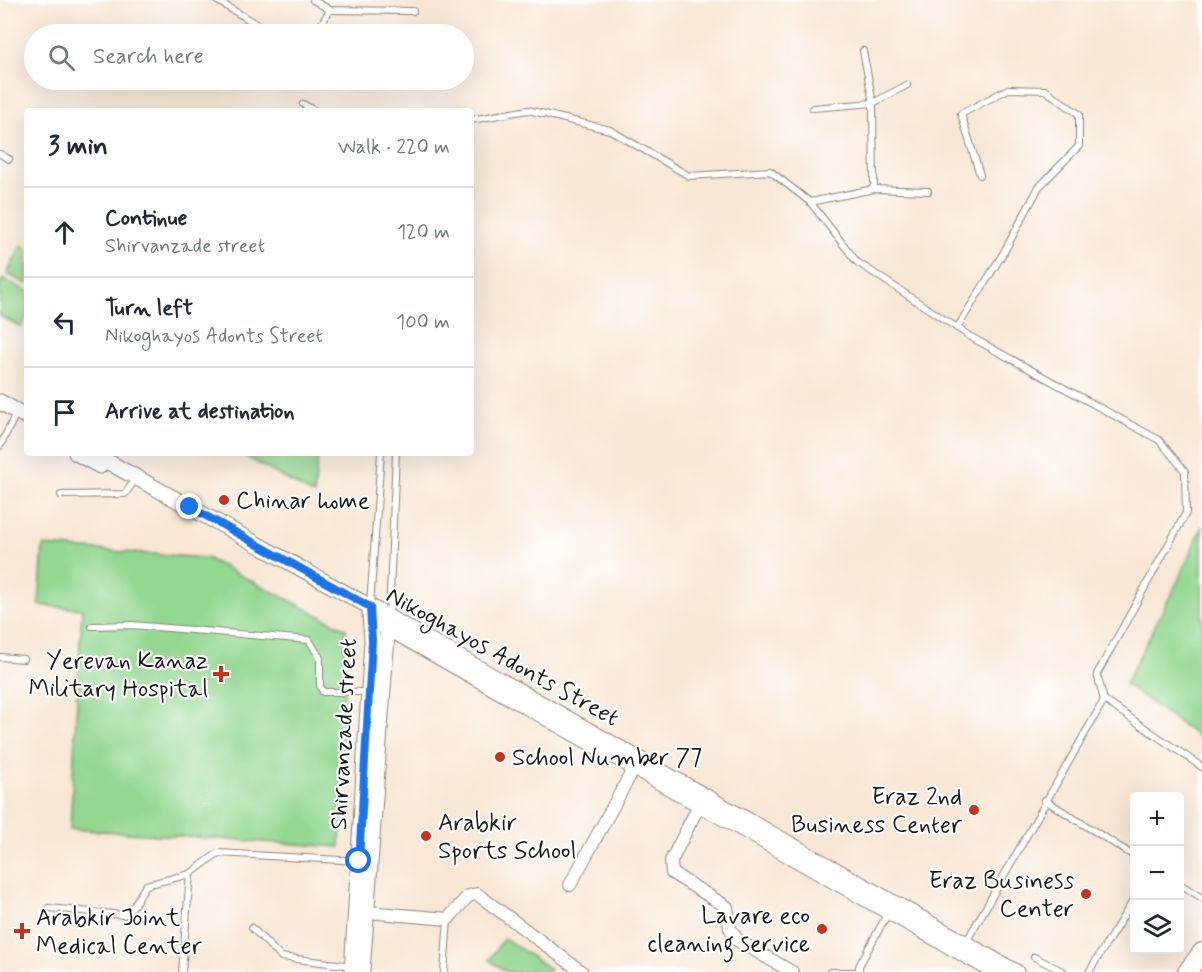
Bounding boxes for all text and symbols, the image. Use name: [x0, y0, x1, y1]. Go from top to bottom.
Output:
search box: [24, 24, 474, 90]
icon: search: [45, 41, 78, 74]
text: Search here: [93, 43, 204, 71]
text: 3 min: [48, 130, 108, 164]
text: Walk · 220 m: [338, 134, 450, 161]
text: Continue: [105, 205, 187, 233]
icon: ahead: [48, 216, 81, 249]
text: 120 m: [397, 219, 450, 246]
text: Shirvanzade street: [105, 233, 265, 260]
text: Turn left: [105, 295, 193, 323]
icon: left: [48, 306, 81, 339]
text: 100 m: [396, 309, 450, 336]
text: Nikoghayos Adonts Street: [105, 323, 323, 350]
icon: arrive: [48, 396, 81, 429]
text: Arrive at destination: [105, 398, 295, 426]
place label: Chinar home: [236, 486, 370, 517]
route end: [176, 493, 202, 519]
marker: Chinar home: [217, 493, 231, 507]
street label: Nikoghayos Adonts Street: [379, 580, 624, 736]
street label: Shirvanzade street: [324, 637, 365, 831]
place label: Yerevan Kanaz Military Hospital: [28, 646, 208, 705]
marker: Yerevan Kanaz Military Hospital: [212, 665, 230, 683]
place label: School Number 77: [512, 743, 702, 774]
marker: School Number 77: [493, 750, 507, 764]
place label: Eraz 2nd Business Center: [791, 782, 963, 841]
map controls: [1130, 792, 1184, 954]
button: +: [1130, 792, 1184, 846]
marker: Eraz 2nd Business Center: [967, 803, 981, 817]
place label: Arabkir Sports School: [438, 808, 576, 867]
marker: Arabkir Sports School: [419, 829, 433, 843]
button: −: [1130, 846, 1184, 900]
route start: [345, 847, 371, 873]
place label: Eraz Business Center: [929, 866, 1074, 925]
marker: Eraz Business Center: [1079, 887, 1093, 901]
button: layers: [1130, 900, 1184, 954]
place label: Lavare eco cleaning service: [647, 901, 810, 963]
place label: Arabkir Joint Medical Center: [36, 903, 202, 962]
marker: Arabkir Joint Medical Center: [13, 922, 31, 940]
marker: Lavare eco cleaning service: [815, 922, 829, 936]

